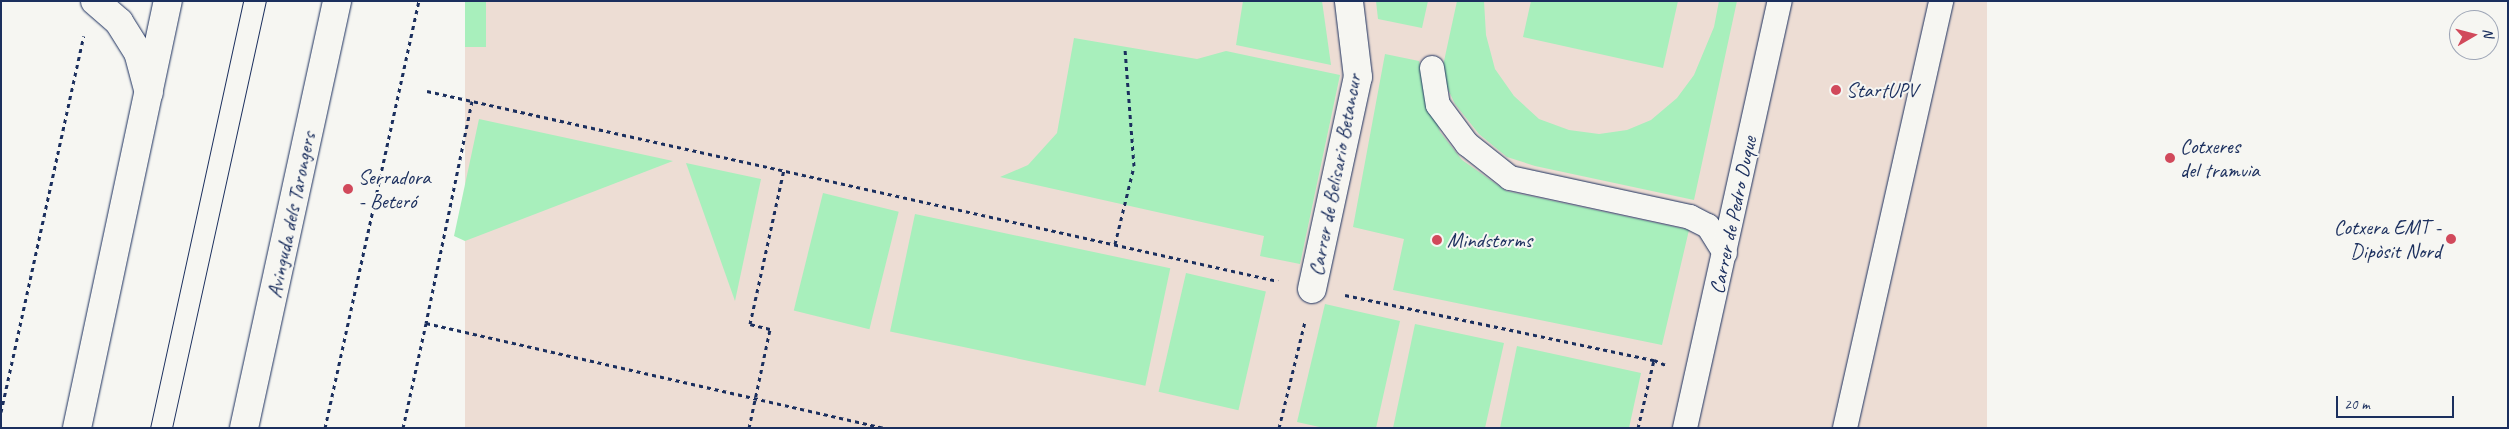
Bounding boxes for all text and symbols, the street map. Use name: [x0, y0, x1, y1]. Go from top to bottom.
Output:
north arrow: [2449, 10, 2499, 60]
text: N: [2479, 27, 2497, 38]
street label: Carrer de Belisario Betancur: [1303, 72, 1367, 278]
place label: StartUPV: [1846, 77, 1917, 103]
marker: StartUPV: [1830, 84, 1842, 96]
street label: Avinguda dels Tarongers: [261, 130, 321, 300]
place label: Cotxeres del tramvia: [2180, 133, 2259, 183]
street label: Carrer de Pedro Duque: [1704, 134, 1762, 296]
marker: Cotxeres del tramvia: [2164, 152, 2176, 164]
place label: Serradora - Beteró: [358, 164, 430, 214]
marker: Serradora - Beteró: [342, 183, 354, 195]
place label: Cotxera EMT - Dipòsit Nord: [2334, 214, 2441, 264]
place label: Mindstorms: [1447, 227, 1532, 253]
marker: Cotxera EMT - Dipòsit Nord: [2445, 233, 2457, 245]
marker: Mindstorms: [1431, 234, 1443, 246]
scale bar: [2339, 386, 2456, 418]
text: 20 m: [2344, 395, 2370, 414]

